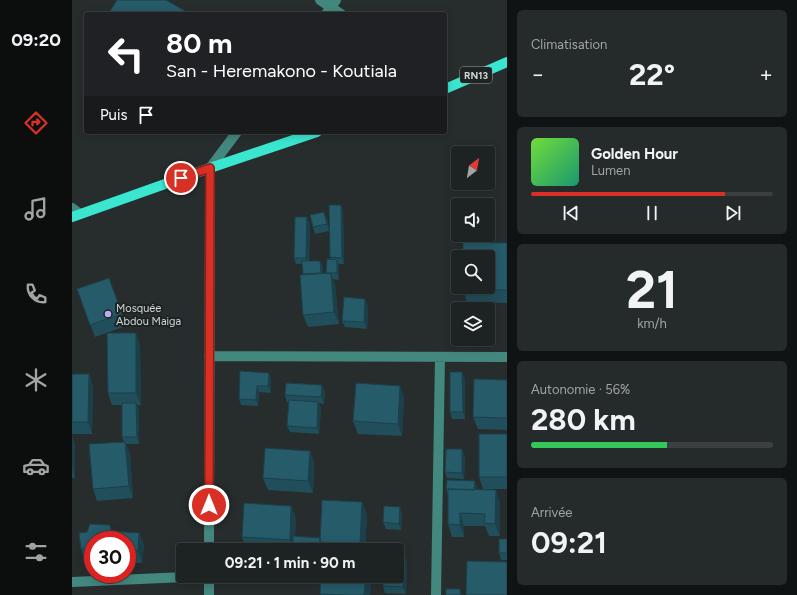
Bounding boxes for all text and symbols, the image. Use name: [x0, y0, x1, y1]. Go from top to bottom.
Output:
text: 80 m: [166, 26, 232, 60]
icon: left: [100, 28, 152, 80]
text: 09:20: [11, 29, 61, 51]
text: Climatisation: [531, 37, 607, 52]
text: 22°: [629, 56, 675, 93]
text: San - Heremakono - Koutiala: [166, 60, 397, 82]
text: −: [531, 61, 545, 88]
text: +: [759, 61, 773, 88]
road number: RN13: [460, 67, 492, 83]
icon: arrive: [135, 104, 157, 126]
text: Puis: [100, 106, 127, 124]
icon: directions: [22, 109, 50, 137]
text: Golden Hour: [591, 145, 678, 163]
north arrow: [451, 146, 495, 190]
map controls: [451, 146, 495, 346]
pin: [164, 161, 198, 195]
text: Lumen: [591, 163, 630, 178]
icon: arrive: [170, 167, 192, 189]
icon: music: [22, 195, 50, 223]
button: sound: [451, 198, 495, 242]
icon: previous: [560, 202, 582, 224]
icon: pause: [641, 202, 663, 224]
icon: next: [722, 202, 744, 224]
button: search: [451, 250, 495, 294]
text: 21: [626, 259, 678, 321]
icon: phone: [22, 280, 50, 308]
place label: Mosquée Abdou Maiga: [116, 302, 181, 328]
button: layers: [451, 302, 495, 346]
marker: Mosquée Abdou Maiga: [103, 309, 113, 319]
text: km/h: [637, 316, 667, 331]
icon: climate: [22, 366, 50, 394]
text: Autonomie · 56%: [531, 382, 630, 397]
text: 280 km: [531, 401, 636, 438]
icon: car: [22, 452, 50, 480]
position arrow: [188, 484, 230, 526]
text: Arrivée: [531, 505, 572, 520]
text: 09:21: [531, 524, 607, 561]
speed limit sign: 30: [84, 531, 136, 583]
icon: filters: [22, 538, 50, 566]
text: 09:21 · 1 min · 90 m: [225, 554, 355, 572]

